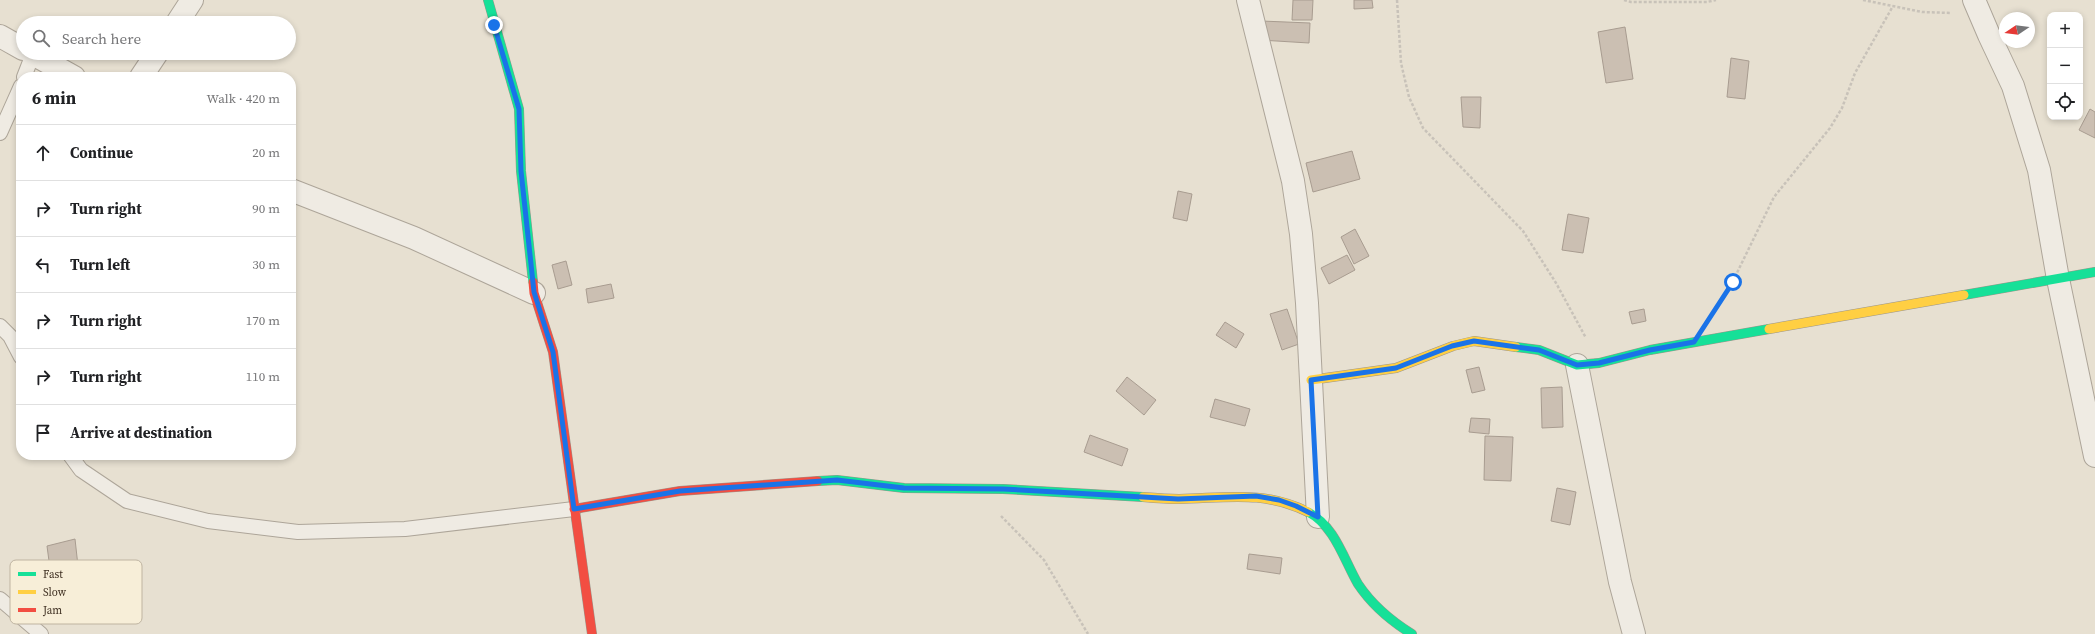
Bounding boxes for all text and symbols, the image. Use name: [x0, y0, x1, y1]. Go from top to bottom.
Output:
north arrow: [1999, 12, 2035, 48]
map controls: [2047, 12, 2083, 120]
button: +: [2047, 12, 2083, 48]
search box: [16, 16, 296, 60]
route end: [485, 16, 503, 34]
icon: search: [30, 27, 52, 49]
text: Search here: [62, 28, 141, 49]
button: −: [2047, 48, 2083, 84]
button: locate: [2047, 84, 2083, 120]
text: 6 min: [32, 86, 76, 110]
text: Walk · 420 m: [207, 90, 280, 107]
icon: ahead: [32, 142, 54, 164]
text: Continue: [70, 142, 133, 163]
text: 20 m: [252, 144, 280, 161]
icon: right: [32, 198, 54, 220]
text: Turn right: [70, 198, 142, 219]
text: 90 m: [252, 200, 280, 217]
icon: left: [32, 254, 54, 276]
text: Turn left: [70, 254, 130, 275]
text: 30 m: [252, 256, 280, 273]
route start: [1724, 273, 1742, 291]
icon: right: [32, 310, 54, 332]
text: Turn right: [70, 310, 142, 331]
text: 170 m: [246, 312, 280, 329]
icon: right: [32, 366, 54, 388]
text: Turn right: [70, 366, 142, 387]
text: 110 m: [246, 368, 280, 385]
icon: arrive: [32, 422, 54, 444]
text: Arrive at destination: [70, 422, 212, 443]
legend: [10, 560, 142, 624]
text: Fast: [43, 567, 63, 582]
text: Slow: [43, 585, 67, 600]
text: Jam: [42, 603, 62, 618]

